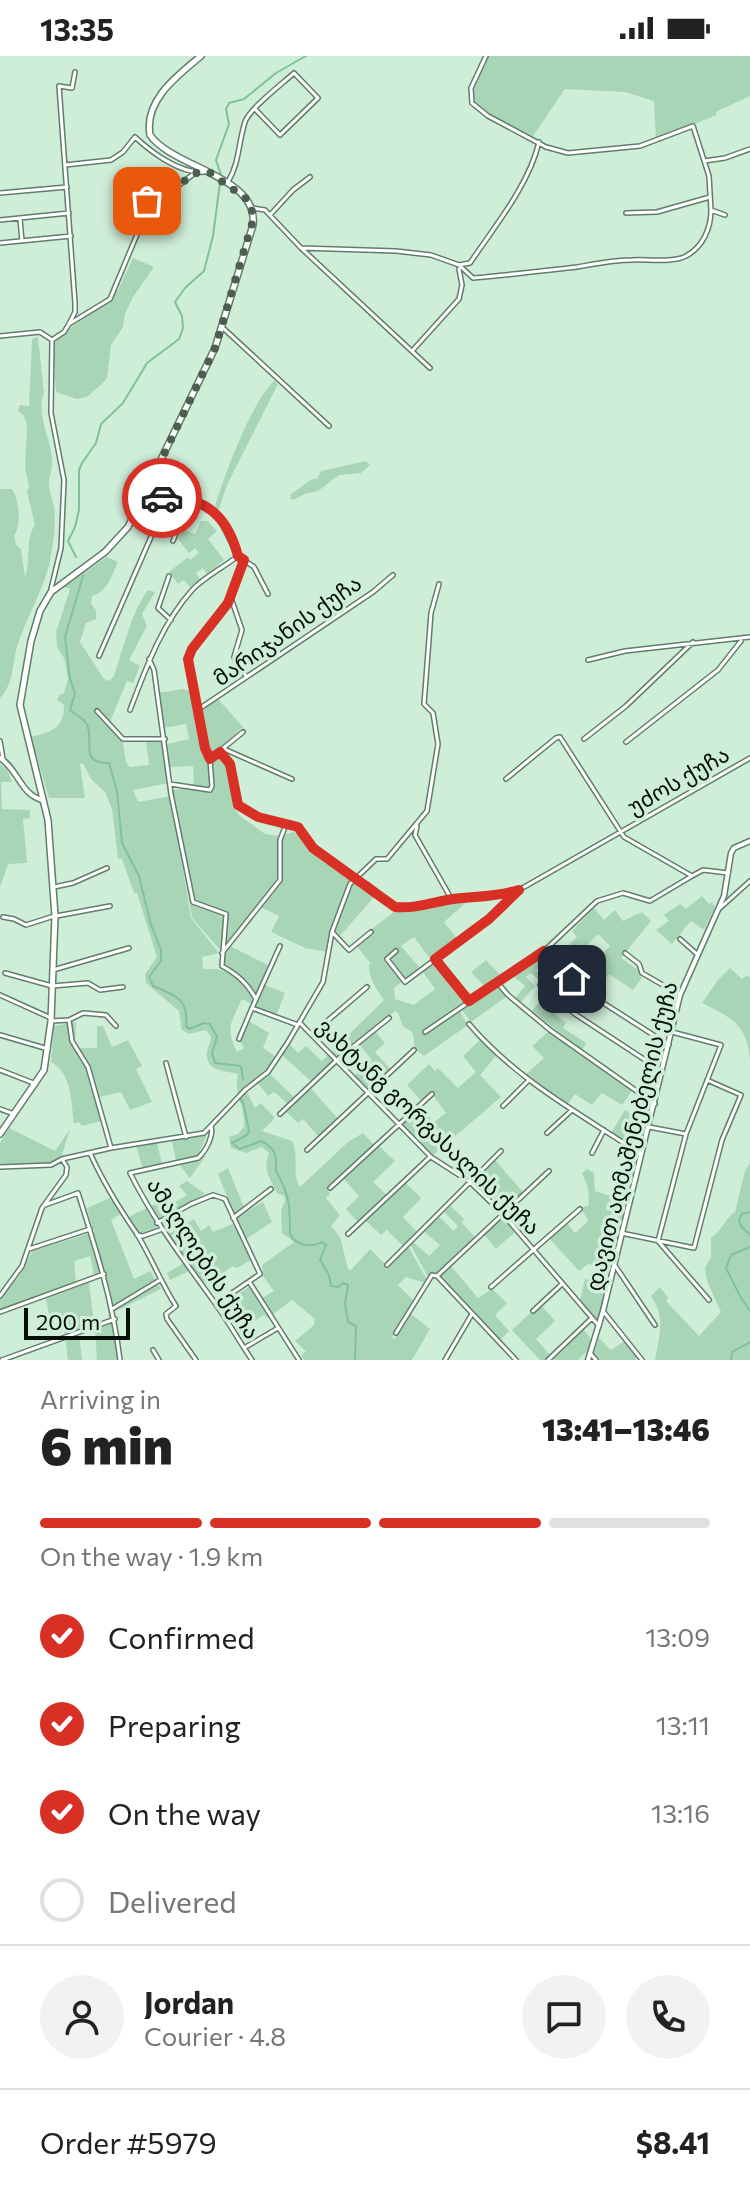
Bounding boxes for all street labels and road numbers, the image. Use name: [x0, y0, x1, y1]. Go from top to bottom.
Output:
street label: მარიჯანის ქუჩა: [208, 569, 366, 691]
street label: უძოს ქუჩა: [622, 740, 734, 820]
street label: დავით აღმაშენებელის ქუჩა: [579, 978, 684, 1294]
street label: ვახტანგ გორგასალის ქუჩა: [311, 1012, 546, 1241]
street label: ამაღლების ქუჩა: [141, 1172, 266, 1344]

